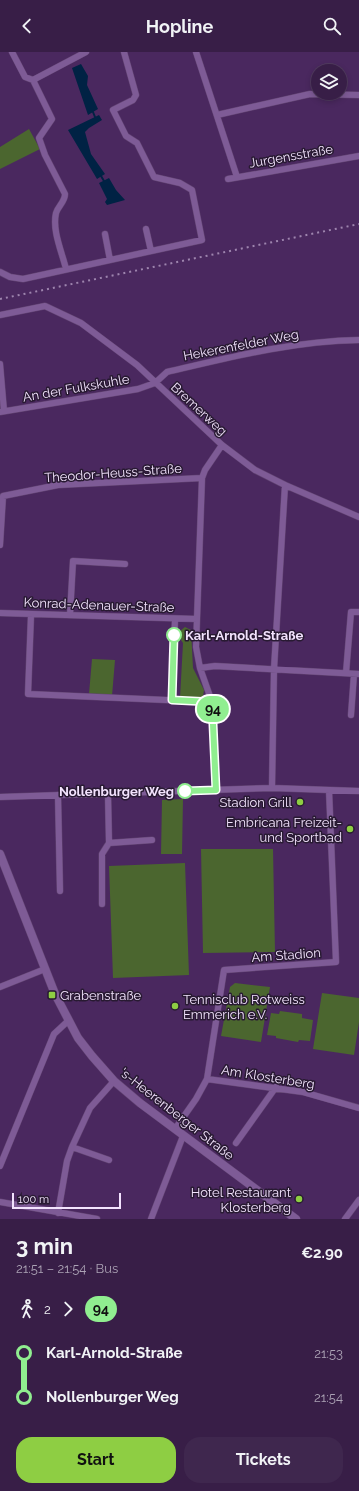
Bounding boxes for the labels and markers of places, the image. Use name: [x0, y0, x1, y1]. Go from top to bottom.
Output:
marker: Karl-Arnold-Straße: [166, 627, 182, 643]
place label: Karl-Arnold-Straße: [185, 628, 304, 643]
marker: Nollenburger Weg: [177, 783, 193, 799]
place label: Nollenburger Weg: [59, 784, 174, 799]
place label: Stadion Grill: [219, 795, 292, 810]
marker: Stadion Grill: [295, 797, 305, 807]
place label: Embricana Freizeit- und Sportbad: [226, 815, 342, 845]
marker: Embricana Freizeit- und Sportbad: [345, 824, 355, 834]
place label: Grabenstraße: [60, 988, 142, 1003]
marker: Grabenstraße: [47, 990, 57, 1000]
place label: Tennisclub Rotweiss Emmerich e.V.: [183, 992, 305, 1022]
marker: Tennisclub Rotweiss Emmerich e.V.: [170, 1001, 180, 1011]
place label: Hotel Restaurant Klosterberg: [191, 1185, 292, 1215]
marker: Hotel Restaurant Klosterberg: [294, 1194, 304, 1204]

